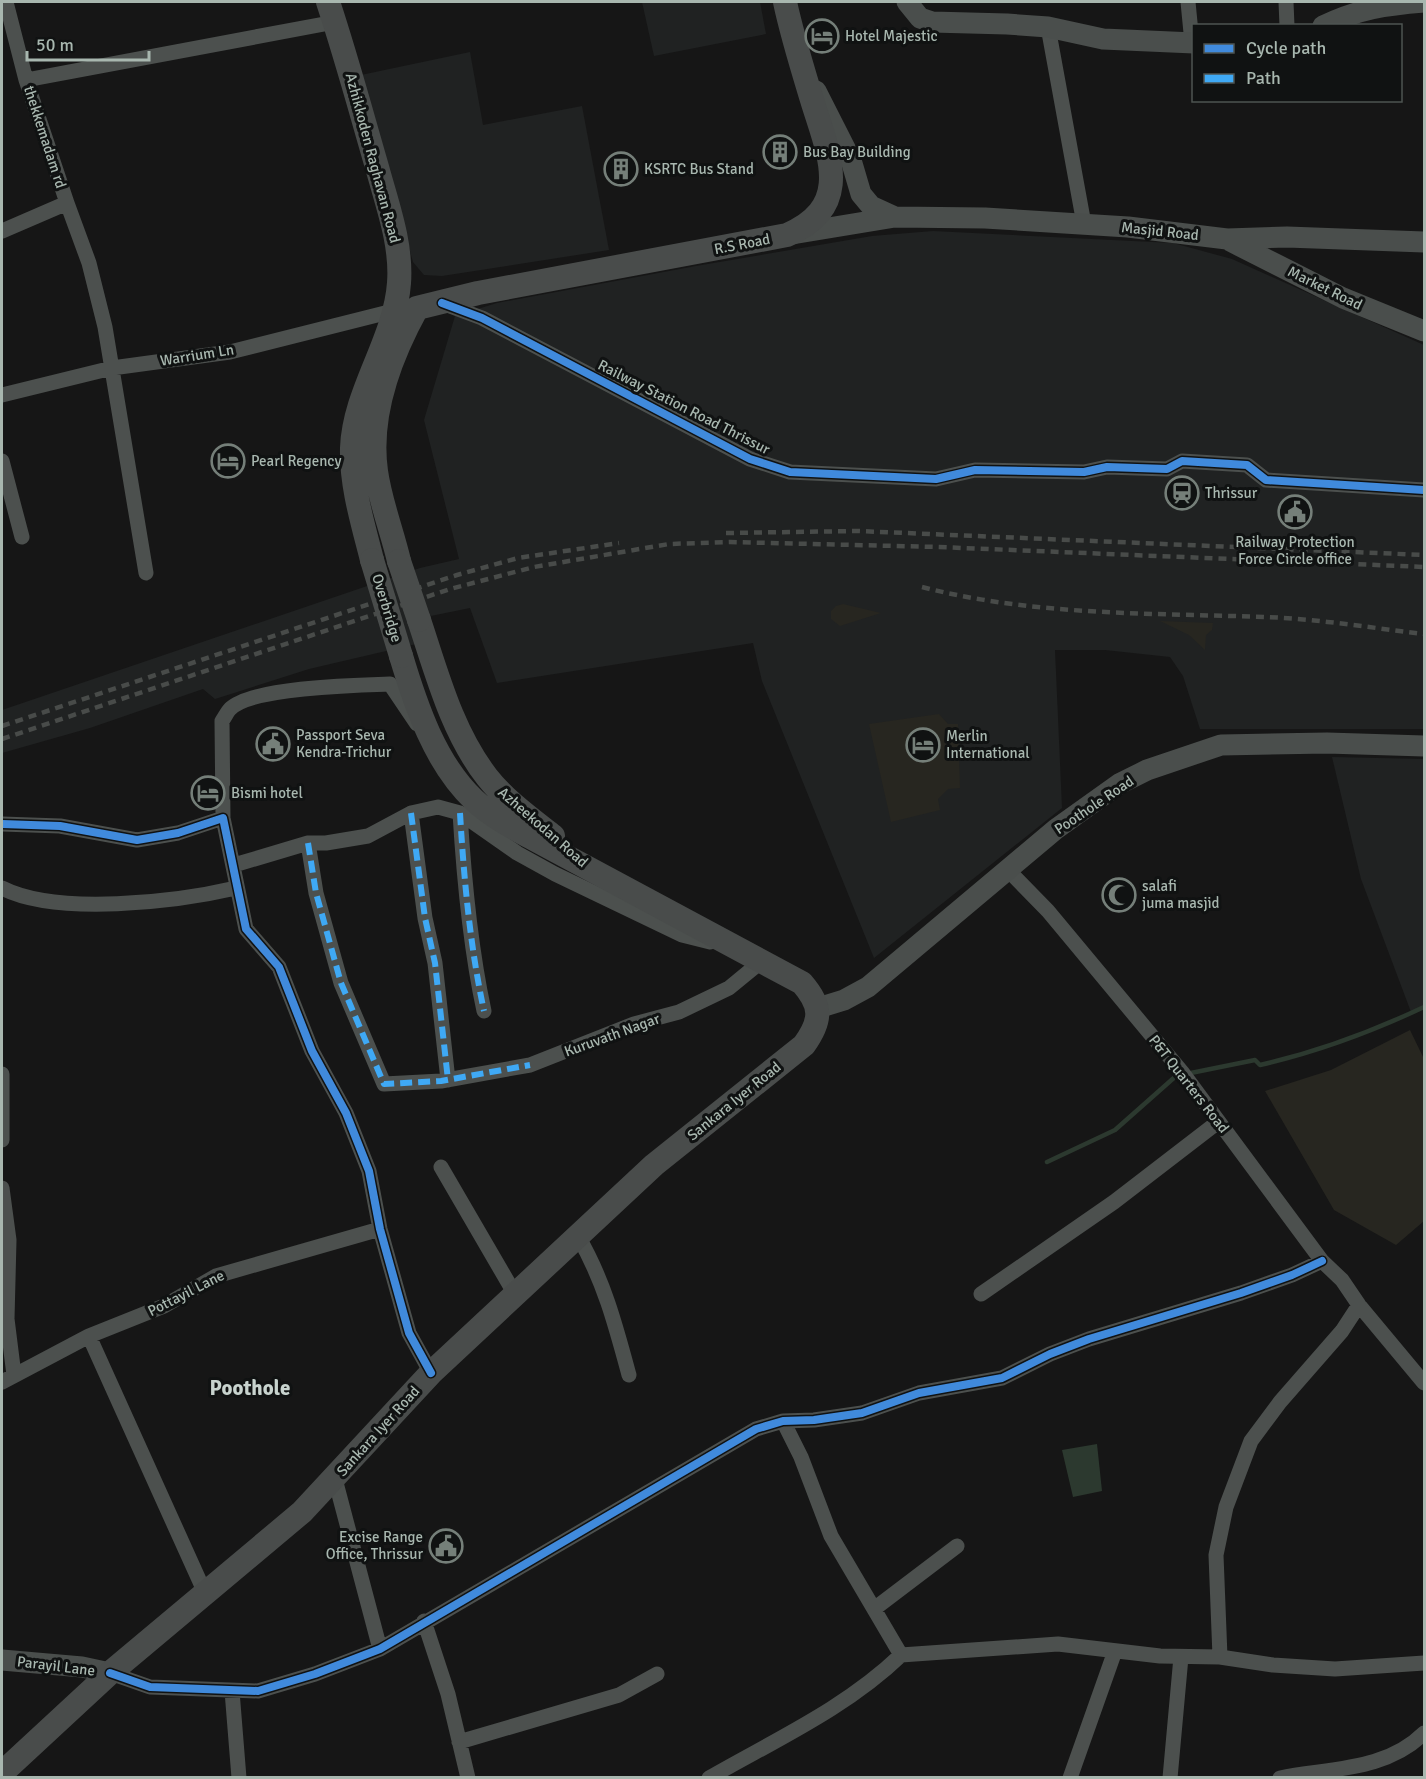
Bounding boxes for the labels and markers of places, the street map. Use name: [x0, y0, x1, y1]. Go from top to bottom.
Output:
hotel icon: Hotel Majestic: [804, 18, 840, 54]
place label: Hotel Majestic: [845, 27, 938, 45]
building icon: Bus Bay Building: [762, 134, 798, 170]
place label: Bus Bay Building: [803, 143, 911, 161]
building icon: KSRTC Bus Stand: [603, 151, 639, 187]
place label: KSRTC Bus Stand: [644, 160, 754, 178]
hotel icon: Pearl Regency: [210, 443, 246, 479]
place label: Pearl Regency: [251, 452, 341, 470]
station icon: Thrissur: [1164, 475, 1200, 511]
place label: Thrissur: [1205, 484, 1258, 502]
public building icon: Railway Protection Force Circle office: [1277, 494, 1313, 530]
place label: Railway Protection Force Circle office: [1235, 533, 1355, 568]
public building icon: Passport Seva Kendra-Trichur: [255, 726, 291, 762]
place label: Passport Seva Kendra-Trichur: [296, 726, 392, 761]
hotel icon: Merlin International: [905, 727, 941, 763]
place label: Merlin International: [946, 727, 1030, 762]
hotel icon: Bismi hotel: [190, 775, 226, 811]
place label: Bismi hotel: [231, 784, 303, 802]
mosque icon: salafi juma masjid: [1101, 877, 1137, 913]
place label: salafi juma masjid: [1142, 877, 1220, 912]
place label: Excise Range Office, Thrissur: [326, 1528, 423, 1563]
public building icon: Excise Range Office, Thrissur: [428, 1528, 464, 1564]

